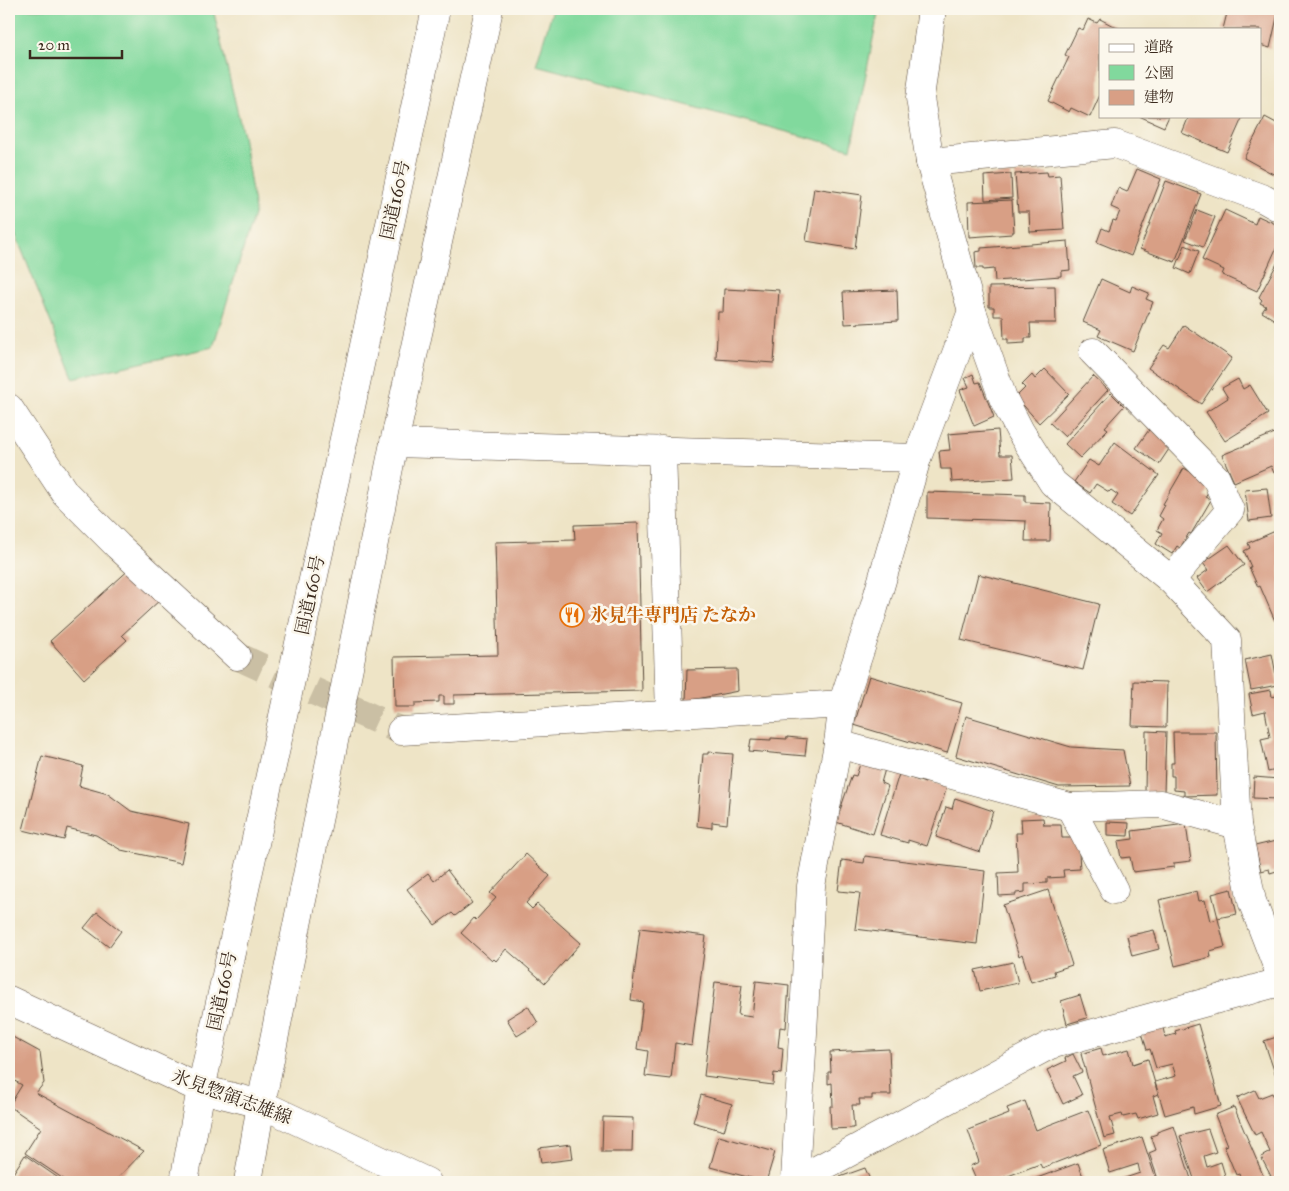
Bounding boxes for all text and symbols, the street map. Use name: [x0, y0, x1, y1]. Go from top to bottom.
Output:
scale bar: [30, 28, 122, 60]
legend: [1099, 28, 1262, 118]
text: 20 m: [38, 36, 70, 54]
text: 道路: [1144, 38, 1174, 56]
text: 公園: [1144, 64, 1174, 82]
text: 建物: [1144, 88, 1174, 106]
street label: 国道160号: [376, 158, 414, 242]
street label: 国道160号: [291, 553, 329, 637]
restaurant icon: 氷見牛専門店 たなか: [559, 602, 585, 628]
place label: 氷見牛専門店 たなか: [590, 604, 756, 626]
street label: 国道160号: [203, 949, 241, 1033]
street label: 氷見惣領志雄線: [169, 1065, 295, 1129]

